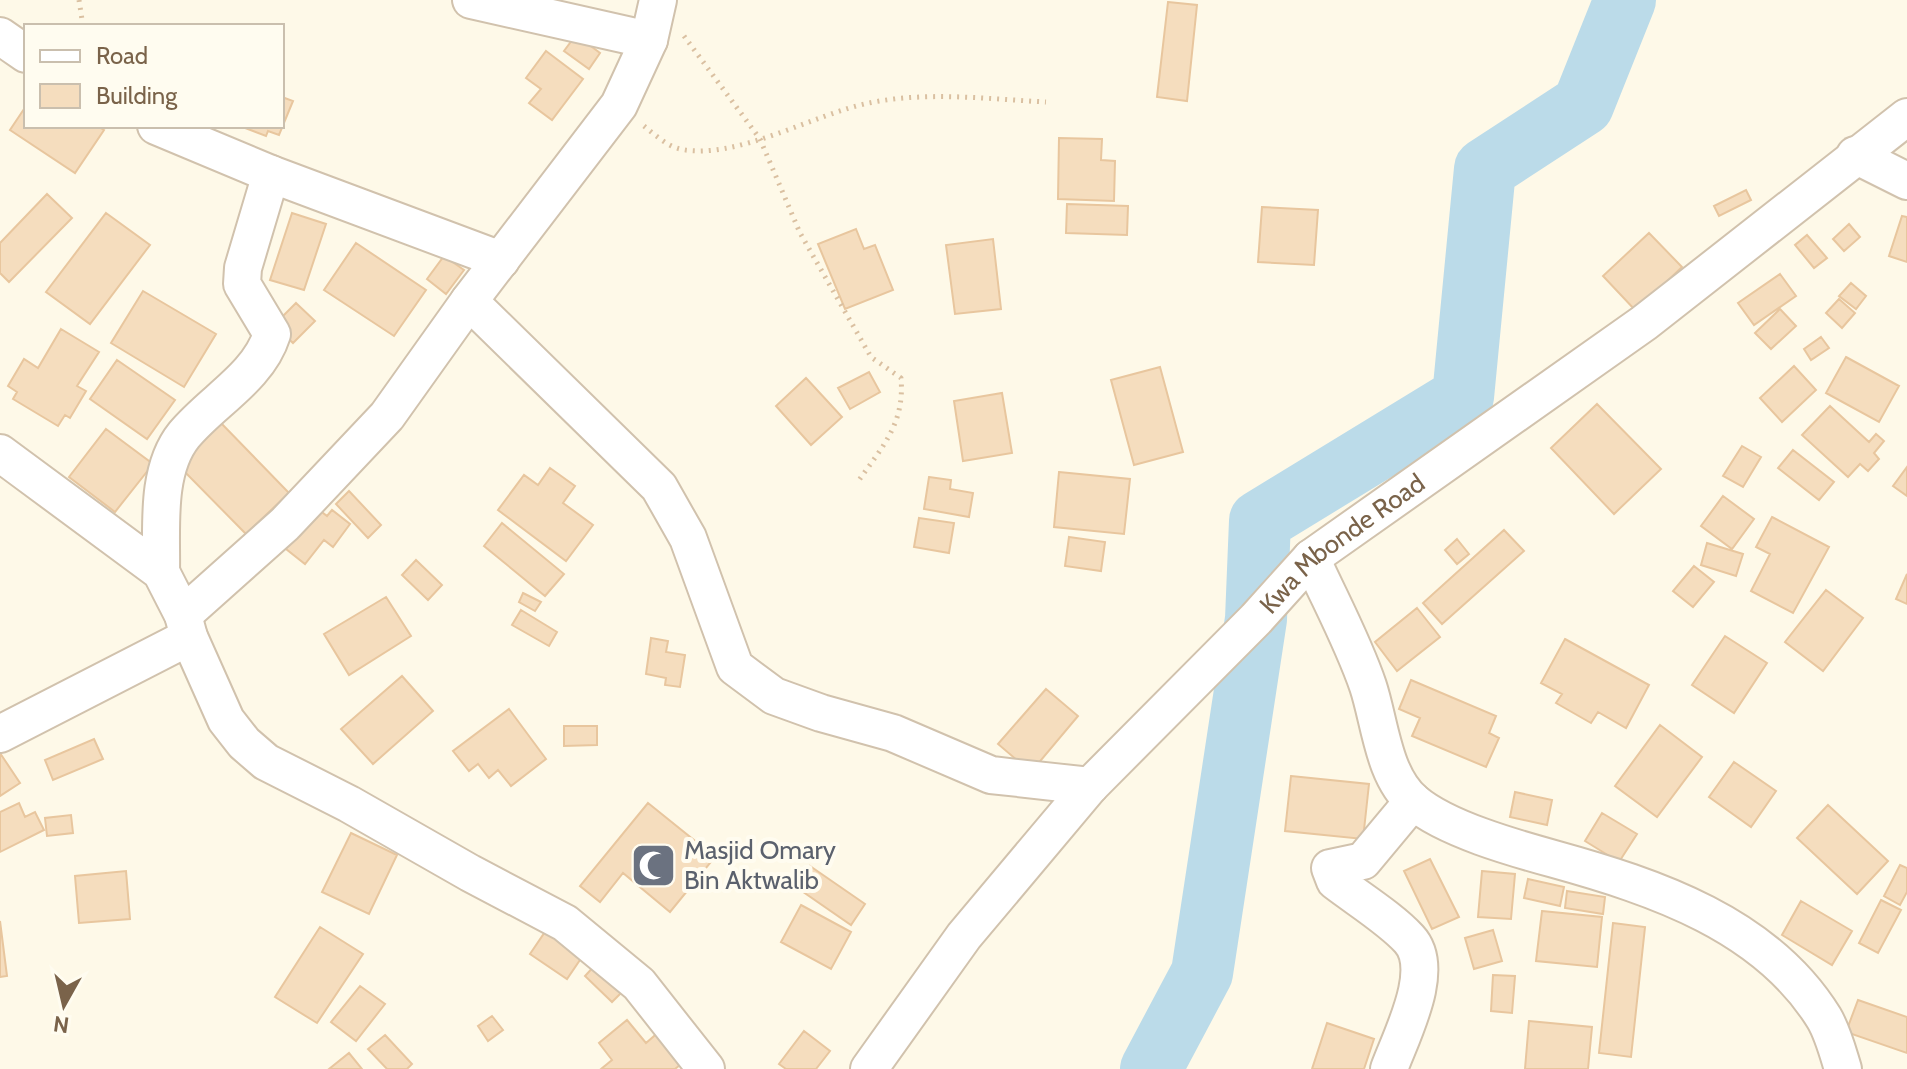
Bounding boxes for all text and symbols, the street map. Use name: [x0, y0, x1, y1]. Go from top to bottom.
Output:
legend: [24, 24, 284, 128]
text: Road: [96, 41, 148, 70]
text: Building: [96, 81, 178, 110]
street label: Kwa Mbonde Road: [1253, 467, 1431, 620]
place label: Masjid Omary Bin Aktwalib: [684, 834, 836, 896]
mosque icon: Masjid Omary Bin Aktwalib: [629, 841, 677, 889]
north arrow: [24, 965, 104, 1045]
text: N: [52, 1010, 71, 1039]

